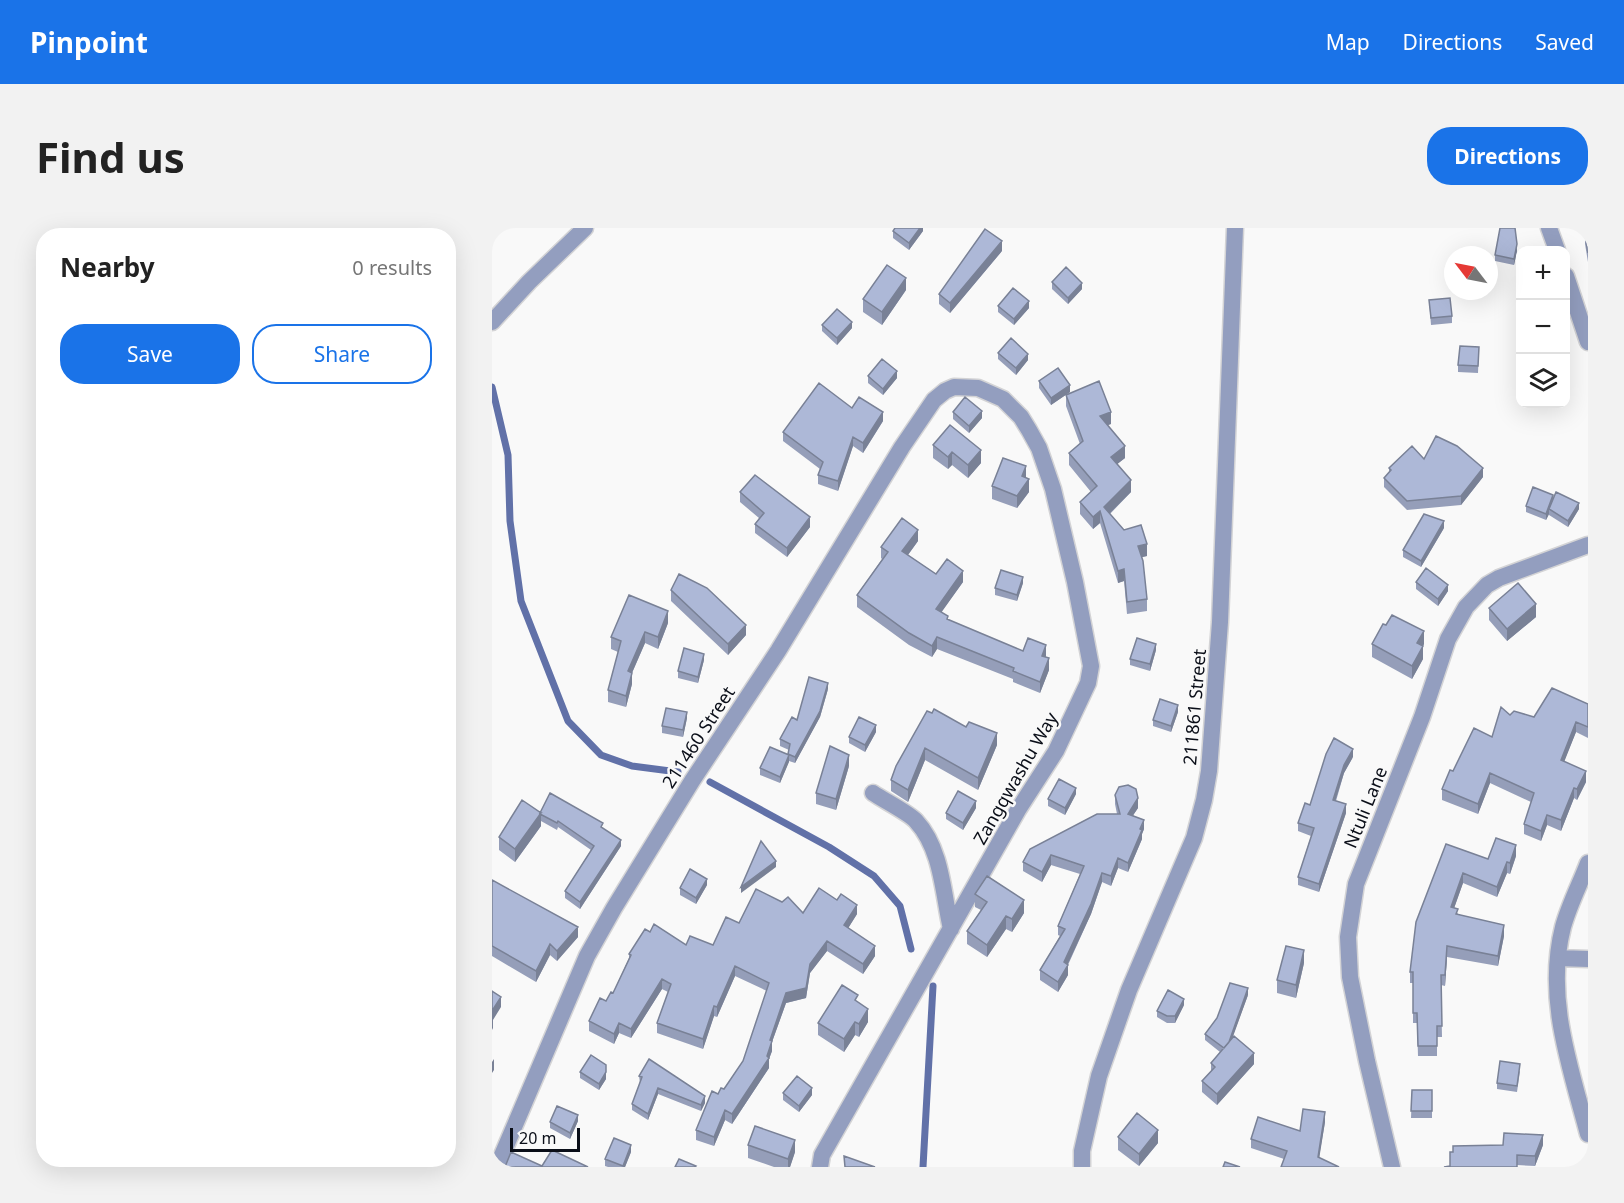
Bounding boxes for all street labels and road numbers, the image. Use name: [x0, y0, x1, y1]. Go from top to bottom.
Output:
street label: 211861 Street: [1177, 647, 1211, 766]
street label: 211460 Street: [656, 681, 740, 792]
street label: Zangqwashu Way: [967, 707, 1063, 849]
street label: Ntuli Lane: [1338, 763, 1392, 851]

